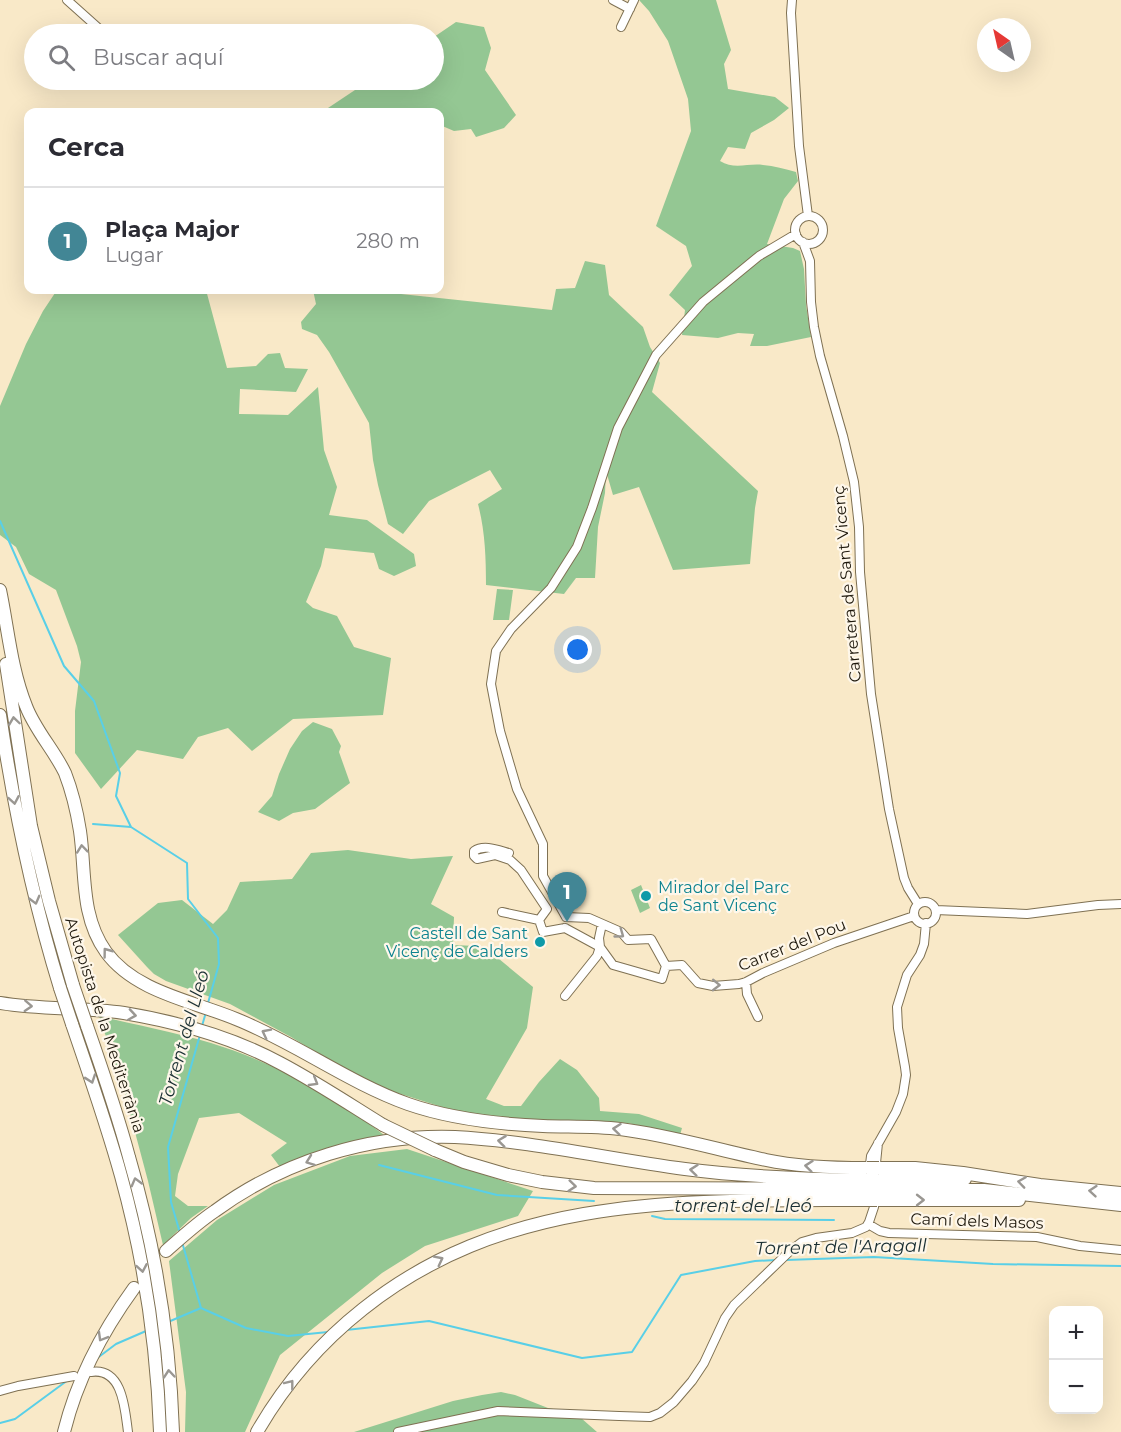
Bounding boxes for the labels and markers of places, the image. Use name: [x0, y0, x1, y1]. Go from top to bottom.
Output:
pin: 1: [548, 872, 586, 922]
place label: Mirador del Parc de Sant Vicenç: [658, 878, 789, 915]
marker: Mirador del Parc de Sant Vicenç: [639, 889, 653, 903]
place label: Castell de Sant Vicenç de Calders: [386, 924, 528, 961]
marker: Castell de Sant Vicenç de Calders: [533, 935, 547, 949]

